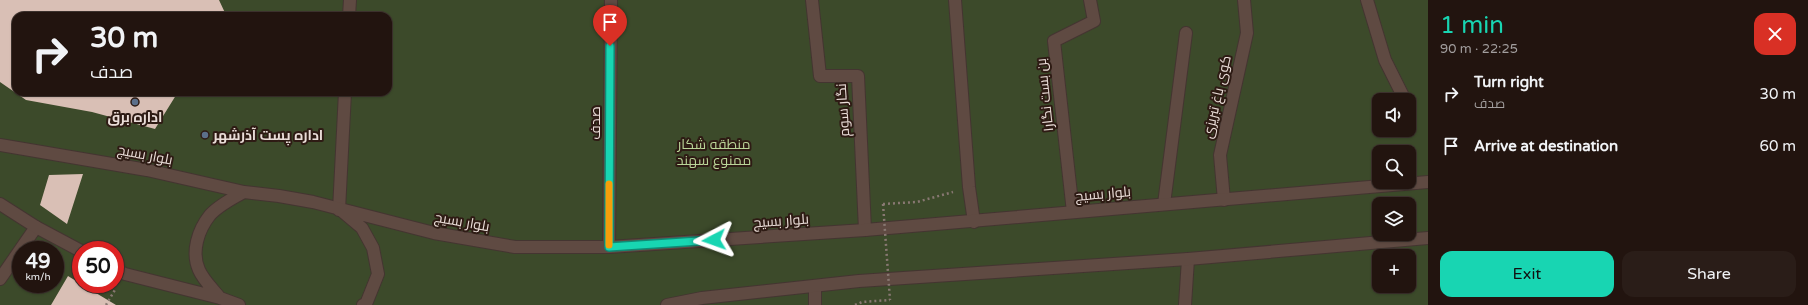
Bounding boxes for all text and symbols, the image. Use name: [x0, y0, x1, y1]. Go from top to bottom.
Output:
pin: [593, 5, 627, 46]
icon: arrive: [599, 11, 621, 33]
text: 1 min: [1440, 11, 1504, 40]
button: close: [1754, 13, 1796, 55]
text: 30 m: [90, 21, 158, 55]
icon: right: [24, 28, 76, 80]
text: 90 m · 22:25: [1440, 41, 1518, 57]
street label: کوی باغ تبریزی: [1199, 54, 1235, 140]
street label: بن بست نگار۱: [1033, 57, 1057, 133]
text: صدف: [90, 61, 133, 83]
text: Turn right: [1474, 73, 1544, 91]
street label: نگار سوم: [833, 83, 854, 137]
icon: right: [1440, 83, 1462, 105]
text: 30 m: [1759, 85, 1796, 103]
map controls: [1372, 93, 1416, 293]
button: sound: [1372, 93, 1416, 137]
text: صدف: [1474, 96, 1505, 112]
marker: اداره برق: [130, 97, 140, 107]
street label: صدف: [587, 106, 604, 140]
place label: اداره برق: [108, 109, 162, 126]
place label: اداره پست آذرشهر: [212, 127, 323, 146]
marker: اداره پست آذرشهر: [200, 130, 210, 140]
icon: arrive: [1440, 135, 1462, 157]
park label: منطقه شکار ممنوع سهند: [677, 136, 751, 169]
text: Arrive at destination: [1474, 137, 1618, 155]
text: 60 m: [1759, 137, 1796, 155]
street label: بلوار بسیج: [116, 141, 174, 169]
button: search: [1372, 145, 1416, 189]
street label: بلوار بسیج: [1074, 183, 1132, 205]
button: layers: [1372, 197, 1416, 241]
street label: بلوار بسیج: [433, 209, 491, 235]
street label: بلوار بسیج: [753, 211, 809, 231]
position arrow: [693, 219, 735, 261]
speed limit sign: 50: [72, 241, 124, 293]
button: +: [1372, 249, 1416, 293]
text: 49: [25, 250, 51, 274]
button: Exit: [1440, 251, 1614, 297]
button: Share: [1622, 251, 1796, 297]
text: km/h: [25, 271, 51, 283]

